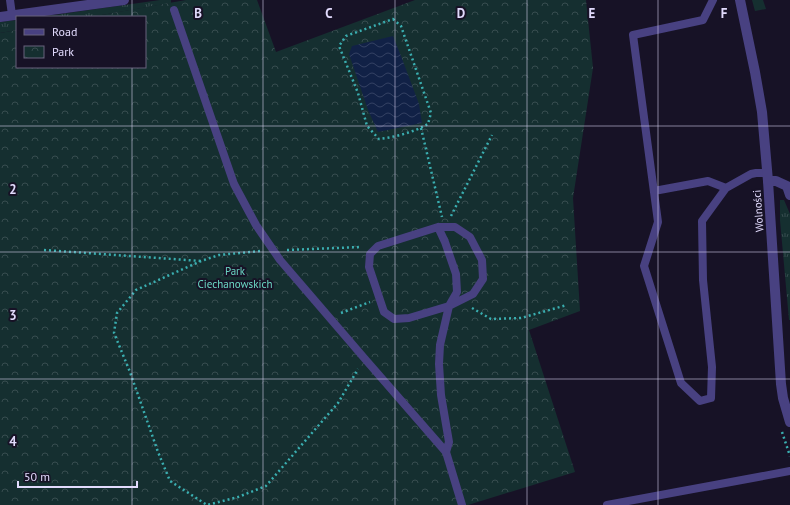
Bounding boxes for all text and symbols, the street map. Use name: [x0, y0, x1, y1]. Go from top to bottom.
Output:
text: B: [194, 5, 202, 22]
text: C: [325, 5, 333, 22]
text: D: [457, 5, 465, 22]
text: E: [589, 5, 596, 22]
text: F: [721, 5, 728, 22]
legend: [16, 16, 146, 68]
text: Road: [52, 24, 77, 39]
text: Park: [52, 44, 74, 59]
text: 2: [9, 181, 17, 198]
street label: Wolności: [750, 189, 766, 233]
park label: Park Ciechanowskich: [198, 264, 272, 291]
text: 3: [9, 307, 17, 324]
text: 4: [9, 433, 17, 450]
scale bar: [18, 463, 137, 489]
text: 50 m: [24, 469, 50, 484]

